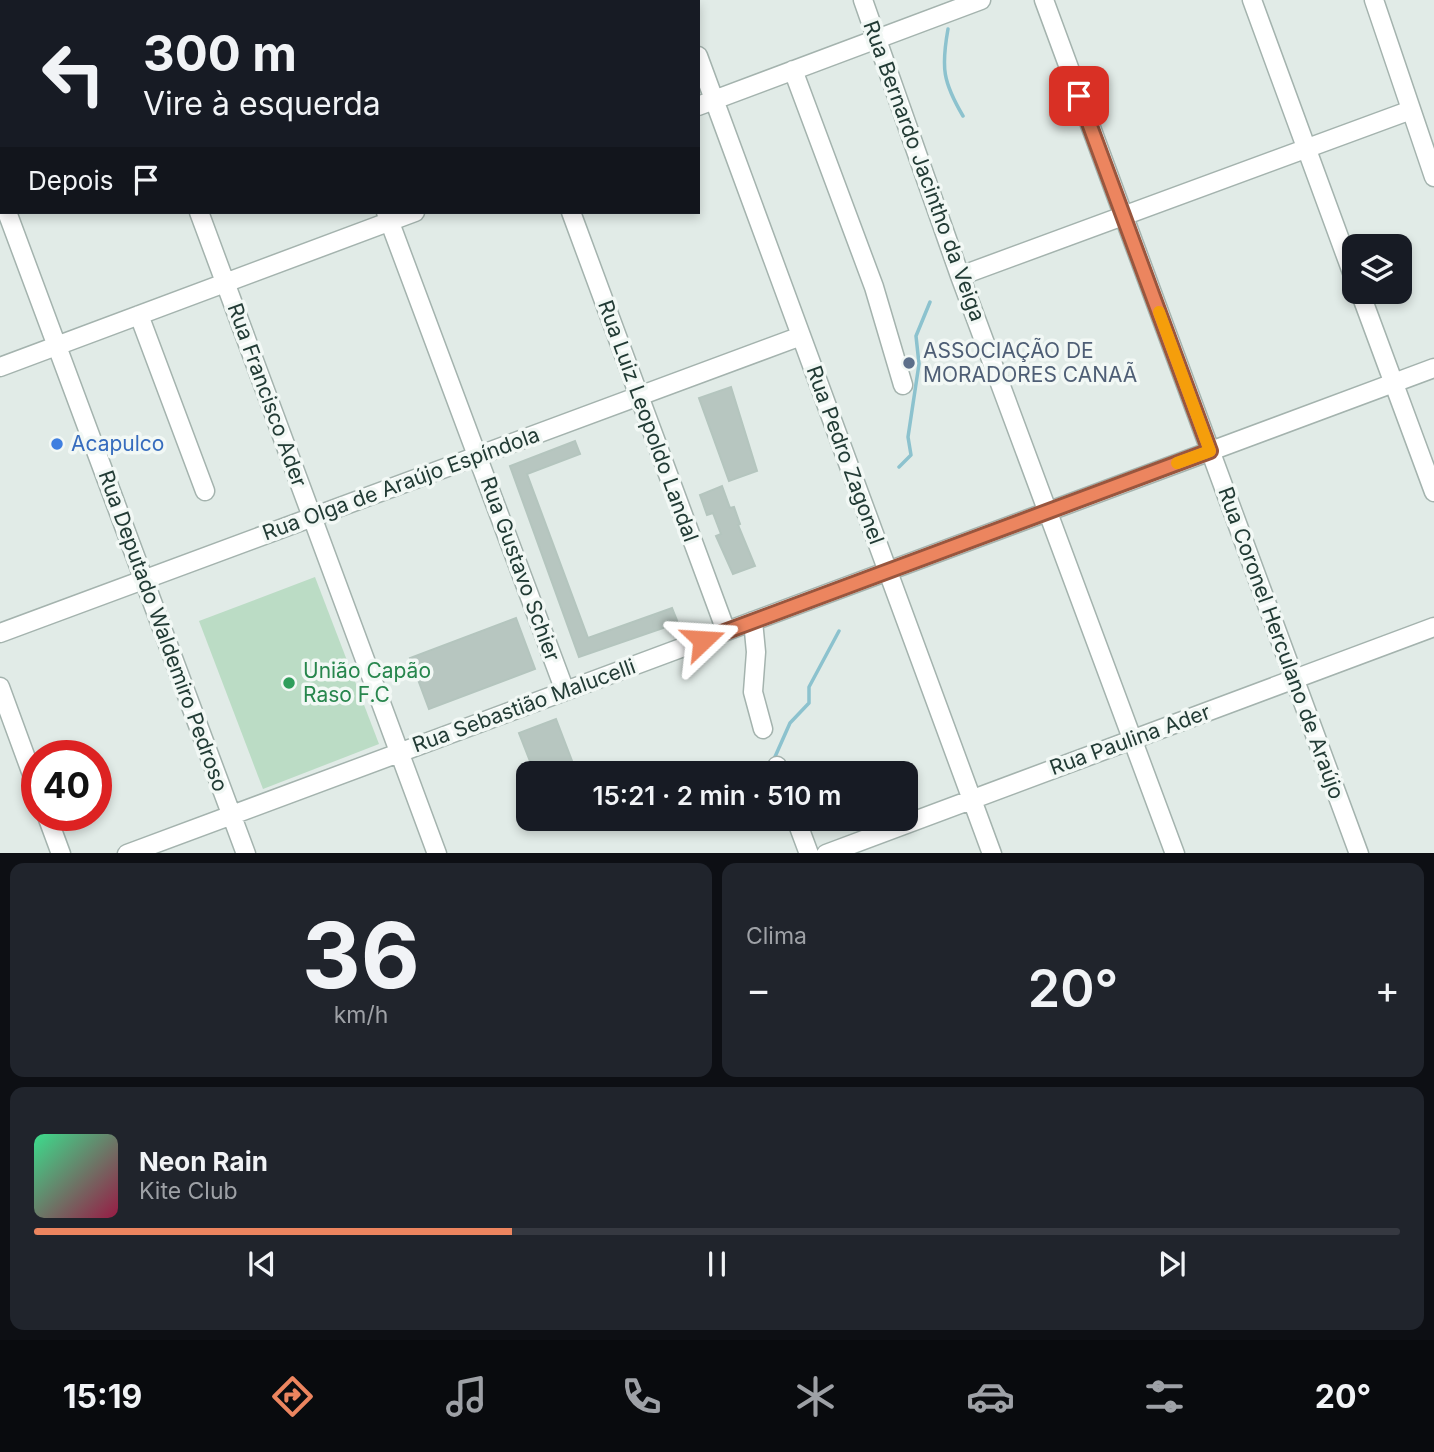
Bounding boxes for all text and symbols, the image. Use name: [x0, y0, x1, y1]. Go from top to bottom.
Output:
street label: Rua Bernardo Jacintho da Veiga: [858, 17, 991, 325]
text: 300 m: [143, 24, 297, 83]
icon: left: [28, 28, 119, 119]
pin: [1049, 66, 1109, 126]
icon: arrive: [1060, 77, 1098, 115]
text: Vire à esquerda: [143, 84, 381, 123]
icon: arrive: [127, 161, 165, 199]
text: Depois: [28, 165, 113, 196]
map controls: [1342, 234, 1412, 304]
button: layers: [1342, 234, 1412, 304]
street label: Rua Luiz Leopoldo Landal: [593, 297, 704, 545]
street label: Rua Francisco Ader: [223, 300, 312, 490]
place label: ASSOCIAÇÃO DE MORADORES CANAÃ: [923, 337, 1137, 387]
marker: ASSOCIAÇÃO DE MORADORES CANAÃ: [901, 355, 917, 371]
street label: Rua Pedro Zagonel: [802, 362, 889, 548]
street label: Rua Olga de Araújo Espíndola: [259, 422, 543, 545]
place label: Acapulco: [71, 431, 164, 456]
marker: Acapulco: [49, 436, 65, 452]
street label: Rua Deputado Waldemiro Pedroso: [94, 467, 233, 795]
street label: Rua Gustavo Schier: [475, 473, 565, 664]
street label: Rua Coronel Herculano de Araújo: [1213, 483, 1350, 802]
position arrow: [666, 603, 740, 677]
street label: Rua Sebastião Malucelli: [409, 654, 639, 758]
place label: União Capão Raso F.C: [303, 658, 431, 707]
marker: União Capão Raso F.C: [281, 675, 297, 691]
street label: Rua Paulina Ader: [1046, 699, 1214, 780]
speed limit sign: 40: [21, 740, 112, 831]
text: 15:21 · 2 min · 510 m: [593, 780, 841, 811]
text: 36: [302, 900, 420, 1010]
text: Clima: [746, 922, 807, 950]
text: 20°: [1028, 957, 1118, 1020]
text: −: [746, 966, 771, 1012]
text: +: [1375, 966, 1400, 1012]
text: km/h: [334, 1001, 388, 1029]
text: Neon Rain: [139, 1146, 268, 1177]
text: Kite Club: [139, 1177, 238, 1205]
icon: previous: [243, 1245, 281, 1283]
icon: pause: [698, 1245, 736, 1283]
icon: next: [1153, 1245, 1191, 1283]
icon: directions: [268, 1372, 317, 1421]
icon: music: [442, 1372, 491, 1421]
icon: phone: [617, 1372, 666, 1421]
icon: climate: [791, 1372, 840, 1421]
icon: car: [966, 1372, 1015, 1421]
icon: filters: [1140, 1372, 1189, 1421]
text: 15:19: [63, 1377, 142, 1416]
text: 20°: [1315, 1377, 1371, 1416]

